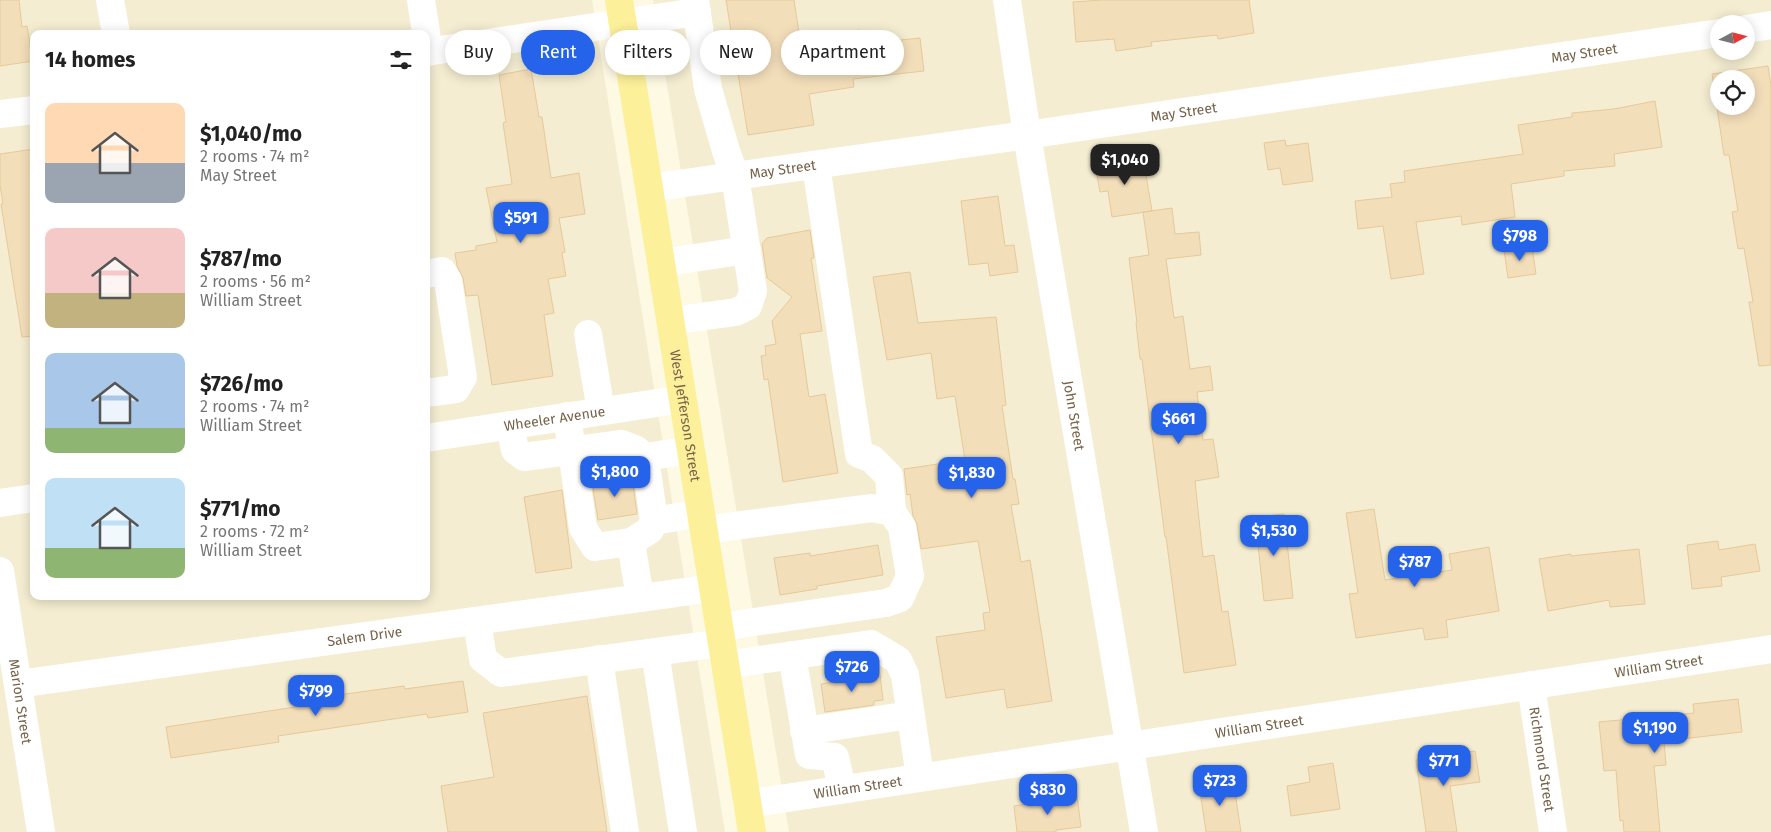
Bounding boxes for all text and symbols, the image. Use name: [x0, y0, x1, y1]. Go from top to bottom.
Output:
north arrow: [1710, 15, 1755, 60]
map controls: [1710, 15, 1755, 115]
chip: Buy: [445, 30, 511, 75]
chip: Rent: [521, 30, 595, 75]
chip: Filters: [605, 30, 690, 75]
chip: New: [700, 30, 771, 75]
chip: Apartment: [781, 30, 904, 75]
street label: May Street: [1550, 40, 1620, 67]
icon: filters: [387, 46, 415, 74]
text: 14 homes: [45, 47, 135, 73]
button: locate: [1710, 70, 1755, 115]
street label: May Street: [1149, 99, 1219, 126]
text: $1,040/mo: [200, 121, 302, 147]
icon: home: [85, 123, 145, 183]
pin: $1,040: [1084, 144, 1166, 186]
text: 2 rooms · 74 m²: [200, 147, 309, 166]
text: $1,040: [1101, 150, 1149, 169]
street label: May Street: [748, 157, 818, 183]
text: May Street: [200, 166, 276, 185]
pin: $591: [491, 202, 551, 244]
text: $591: [504, 208, 538, 227]
pin: $798: [1490, 220, 1550, 262]
text: $798: [1503, 226, 1537, 245]
text: $787/mo: [200, 246, 282, 272]
icon: home: [85, 248, 145, 308]
text: 2 rooms · 56 m²: [200, 272, 311, 291]
text: William Street: [200, 291, 302, 310]
street label: West Jefferson Street: [666, 349, 704, 484]
text: $726/mo: [200, 371, 283, 397]
icon: home: [85, 373, 145, 433]
street label: John Street: [1059, 379, 1088, 453]
text: 2 rooms · 74 m²: [200, 397, 309, 416]
pin: $661: [1149, 402, 1209, 445]
street label: Wheeler Avenue: [503, 403, 607, 435]
text: $661: [1162, 409, 1196, 428]
text: William Street: [200, 416, 302, 435]
pin: $1,800: [574, 456, 656, 498]
pin: $1,830: [931, 456, 1013, 499]
text: $1,800: [591, 462, 639, 481]
text: $1,830: [949, 463, 995, 482]
text: $771/mo: [200, 496, 281, 522]
icon: home: [85, 498, 145, 558]
pin: $1,530: [1233, 514, 1315, 557]
text: $1,530: [1251, 521, 1297, 540]
text: 2 rooms · 72 m²: [200, 522, 309, 541]
text: William Street: [200, 541, 302, 560]
pin: $787: [1385, 546, 1445, 588]
text: $787: [1399, 552, 1431, 571]
street label: Salem Drive: [326, 623, 403, 650]
pin: $726: [822, 650, 882, 693]
street label: William Street: [1613, 651, 1705, 682]
text: $726: [835, 657, 869, 676]
street label: Marion Street: [5, 658, 35, 746]
pin: $799: [286, 674, 346, 717]
text: $799: [299, 681, 333, 700]
street label: Richmond Street: [1525, 706, 1558, 814]
street label: William Street: [1214, 712, 1305, 742]
pin: $1,190: [1614, 712, 1696, 754]
text: $1,190: [1633, 718, 1677, 737]
pin: $771: [1414, 744, 1474, 787]
text: $771: [1429, 751, 1459, 770]
pin: $723: [1190, 764, 1250, 807]
text: $723: [1204, 771, 1236, 790]
street label: William Street: [813, 773, 904, 803]
pin: $830: [1018, 774, 1078, 816]
text: $830: [1030, 780, 1066, 799]

